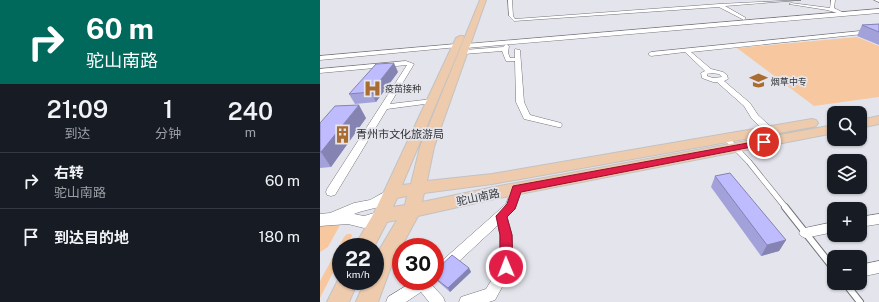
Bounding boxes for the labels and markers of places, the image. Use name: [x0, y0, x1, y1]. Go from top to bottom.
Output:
school or university icon: 烟草中专: [748, 71, 768, 91]
place label: 烟草中专: [771, 76, 807, 87]
hospital icon: 疫苗接种: [362, 78, 382, 98]
place label: 疫苗接种: [385, 83, 421, 94]
building icon: 青州市文化旅游局: [333, 124, 353, 144]
pin: [747, 125, 781, 159]
place label: 青州市文化旅游局: [356, 128, 444, 140]

